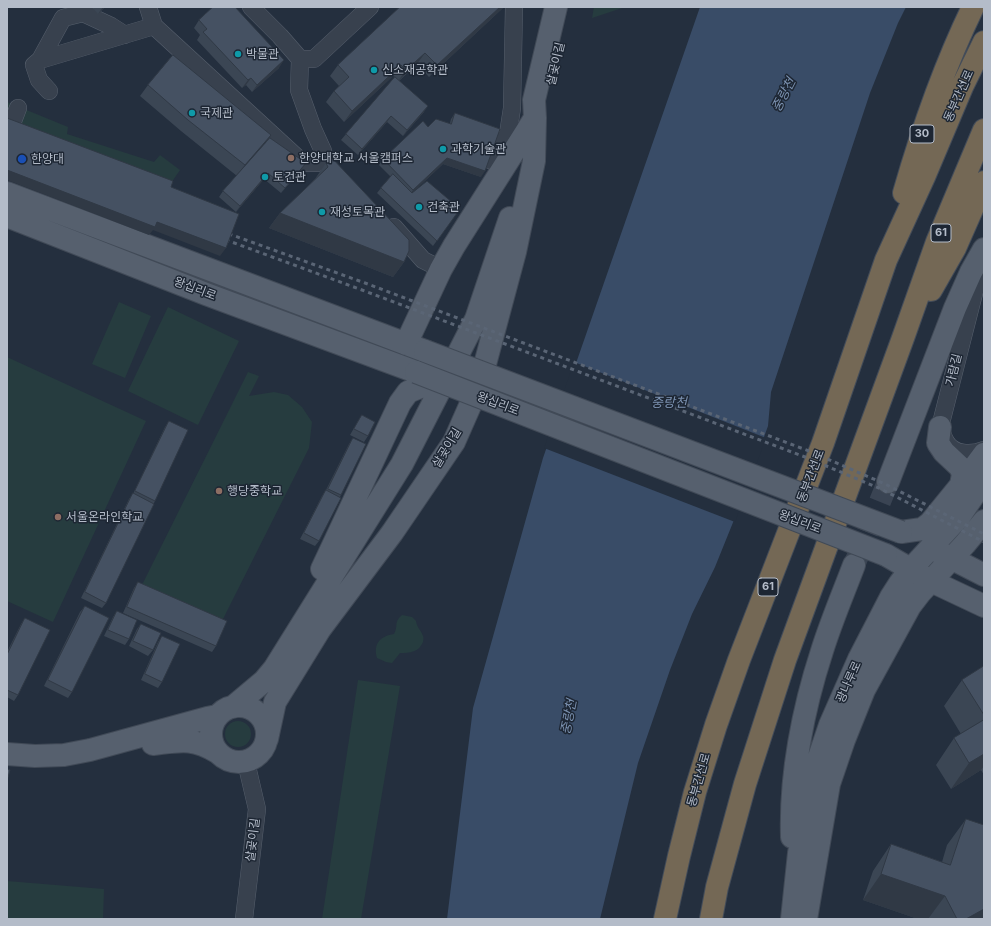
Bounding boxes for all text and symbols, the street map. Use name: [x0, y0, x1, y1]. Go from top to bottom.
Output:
street label: 살곶이길: [544, 41, 568, 87]
place label: 박물관: [246, 47, 279, 61]
marker: 박물관: [233, 49, 243, 59]
place label: 신소재공학관: [382, 63, 448, 77]
marker: 신소재공학관: [369, 65, 379, 75]
street label: 동부간선로: [941, 68, 977, 124]
water label: 중랑천: [769, 75, 799, 115]
place label: 국제관: [200, 106, 233, 120]
marker: 국제관: [187, 108, 197, 118]
road number: 30: [910, 125, 934, 143]
place label: 과학기술관: [451, 142, 506, 156]
marker: 과학기술관: [438, 144, 448, 154]
place label: 한양대학교 서울캠퍼스: [299, 151, 413, 165]
place label: 한양대: [31, 152, 64, 166]
marker: 한양대: [16, 153, 28, 165]
marker: 한양대학교 서울캠퍼스: [286, 153, 296, 163]
place label: 토건관: [273, 170, 306, 184]
marker: 토건관: [260, 172, 270, 182]
place label: 건축관: [427, 200, 460, 214]
marker: 건축관: [414, 202, 424, 212]
place label: 재성토목관: [330, 205, 385, 219]
marker: 재성토목관: [317, 207, 327, 217]
road number: 61: [931, 224, 951, 242]
street label: 왕십리로: [172, 274, 218, 304]
street label: 가람길: [943, 352, 965, 388]
street label: 왕십리로: [475, 389, 521, 419]
water label: 중랑천: [651, 395, 687, 411]
street label: 살곶이길: [429, 425, 465, 471]
street label: 동부간선로: [794, 448, 828, 504]
place label: 행당중학교: [227, 484, 282, 498]
marker: 행당중학교: [214, 486, 224, 496]
street label: 왕십리로: [777, 507, 823, 537]
place label: 서울온라인학교: [66, 510, 143, 524]
marker: 서울온라인학교: [53, 512, 63, 522]
road number: 61: [758, 578, 778, 596]
street label: 광나루로: [833, 659, 865, 705]
water label: 중랑천: [558, 698, 580, 736]
street label: 동부간선로: [684, 751, 714, 809]
street label: 살곶이길: [243, 817, 263, 863]

